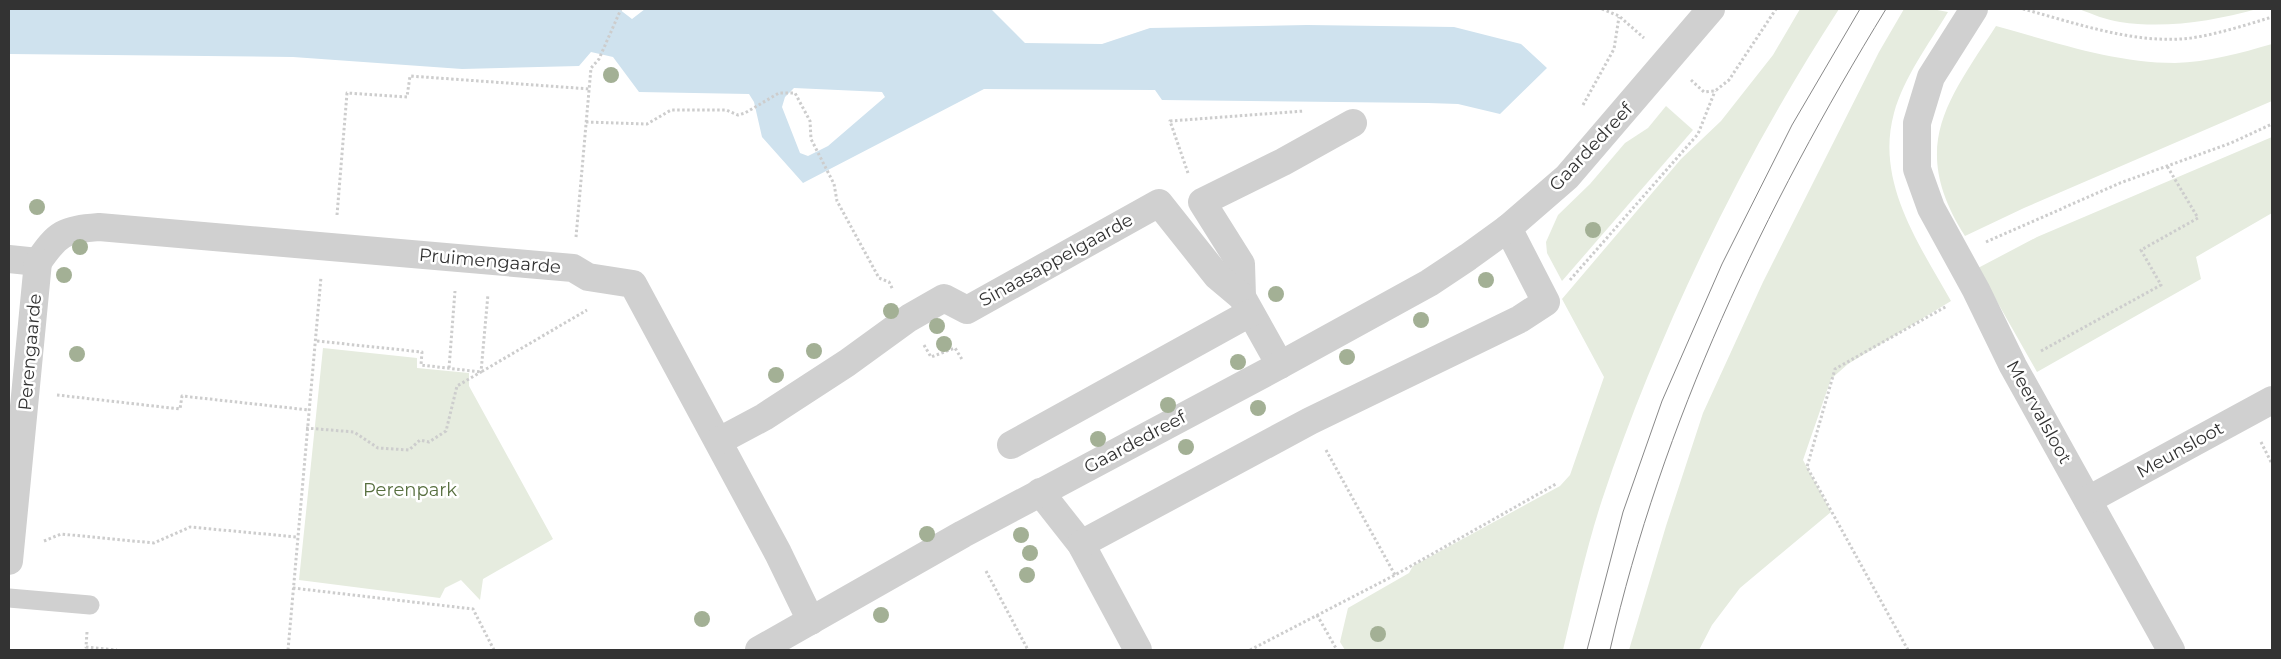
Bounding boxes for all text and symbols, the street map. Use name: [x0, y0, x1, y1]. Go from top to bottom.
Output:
street label: Gaardedreef: [1545, 98, 1638, 196]
street label: Sinaasappelgaarde: [975, 209, 1137, 311]
street label: Pruimengaarde: [418, 244, 562, 278]
street label: Perengaarde: [14, 293, 46, 411]
street label: Meervalsloot: [2002, 356, 2076, 468]
street label: Gaardedreef: [1080, 406, 1191, 478]
street label: Meunsloot: [2133, 417, 2227, 483]
park label: Perenpark: [363, 479, 457, 501]

